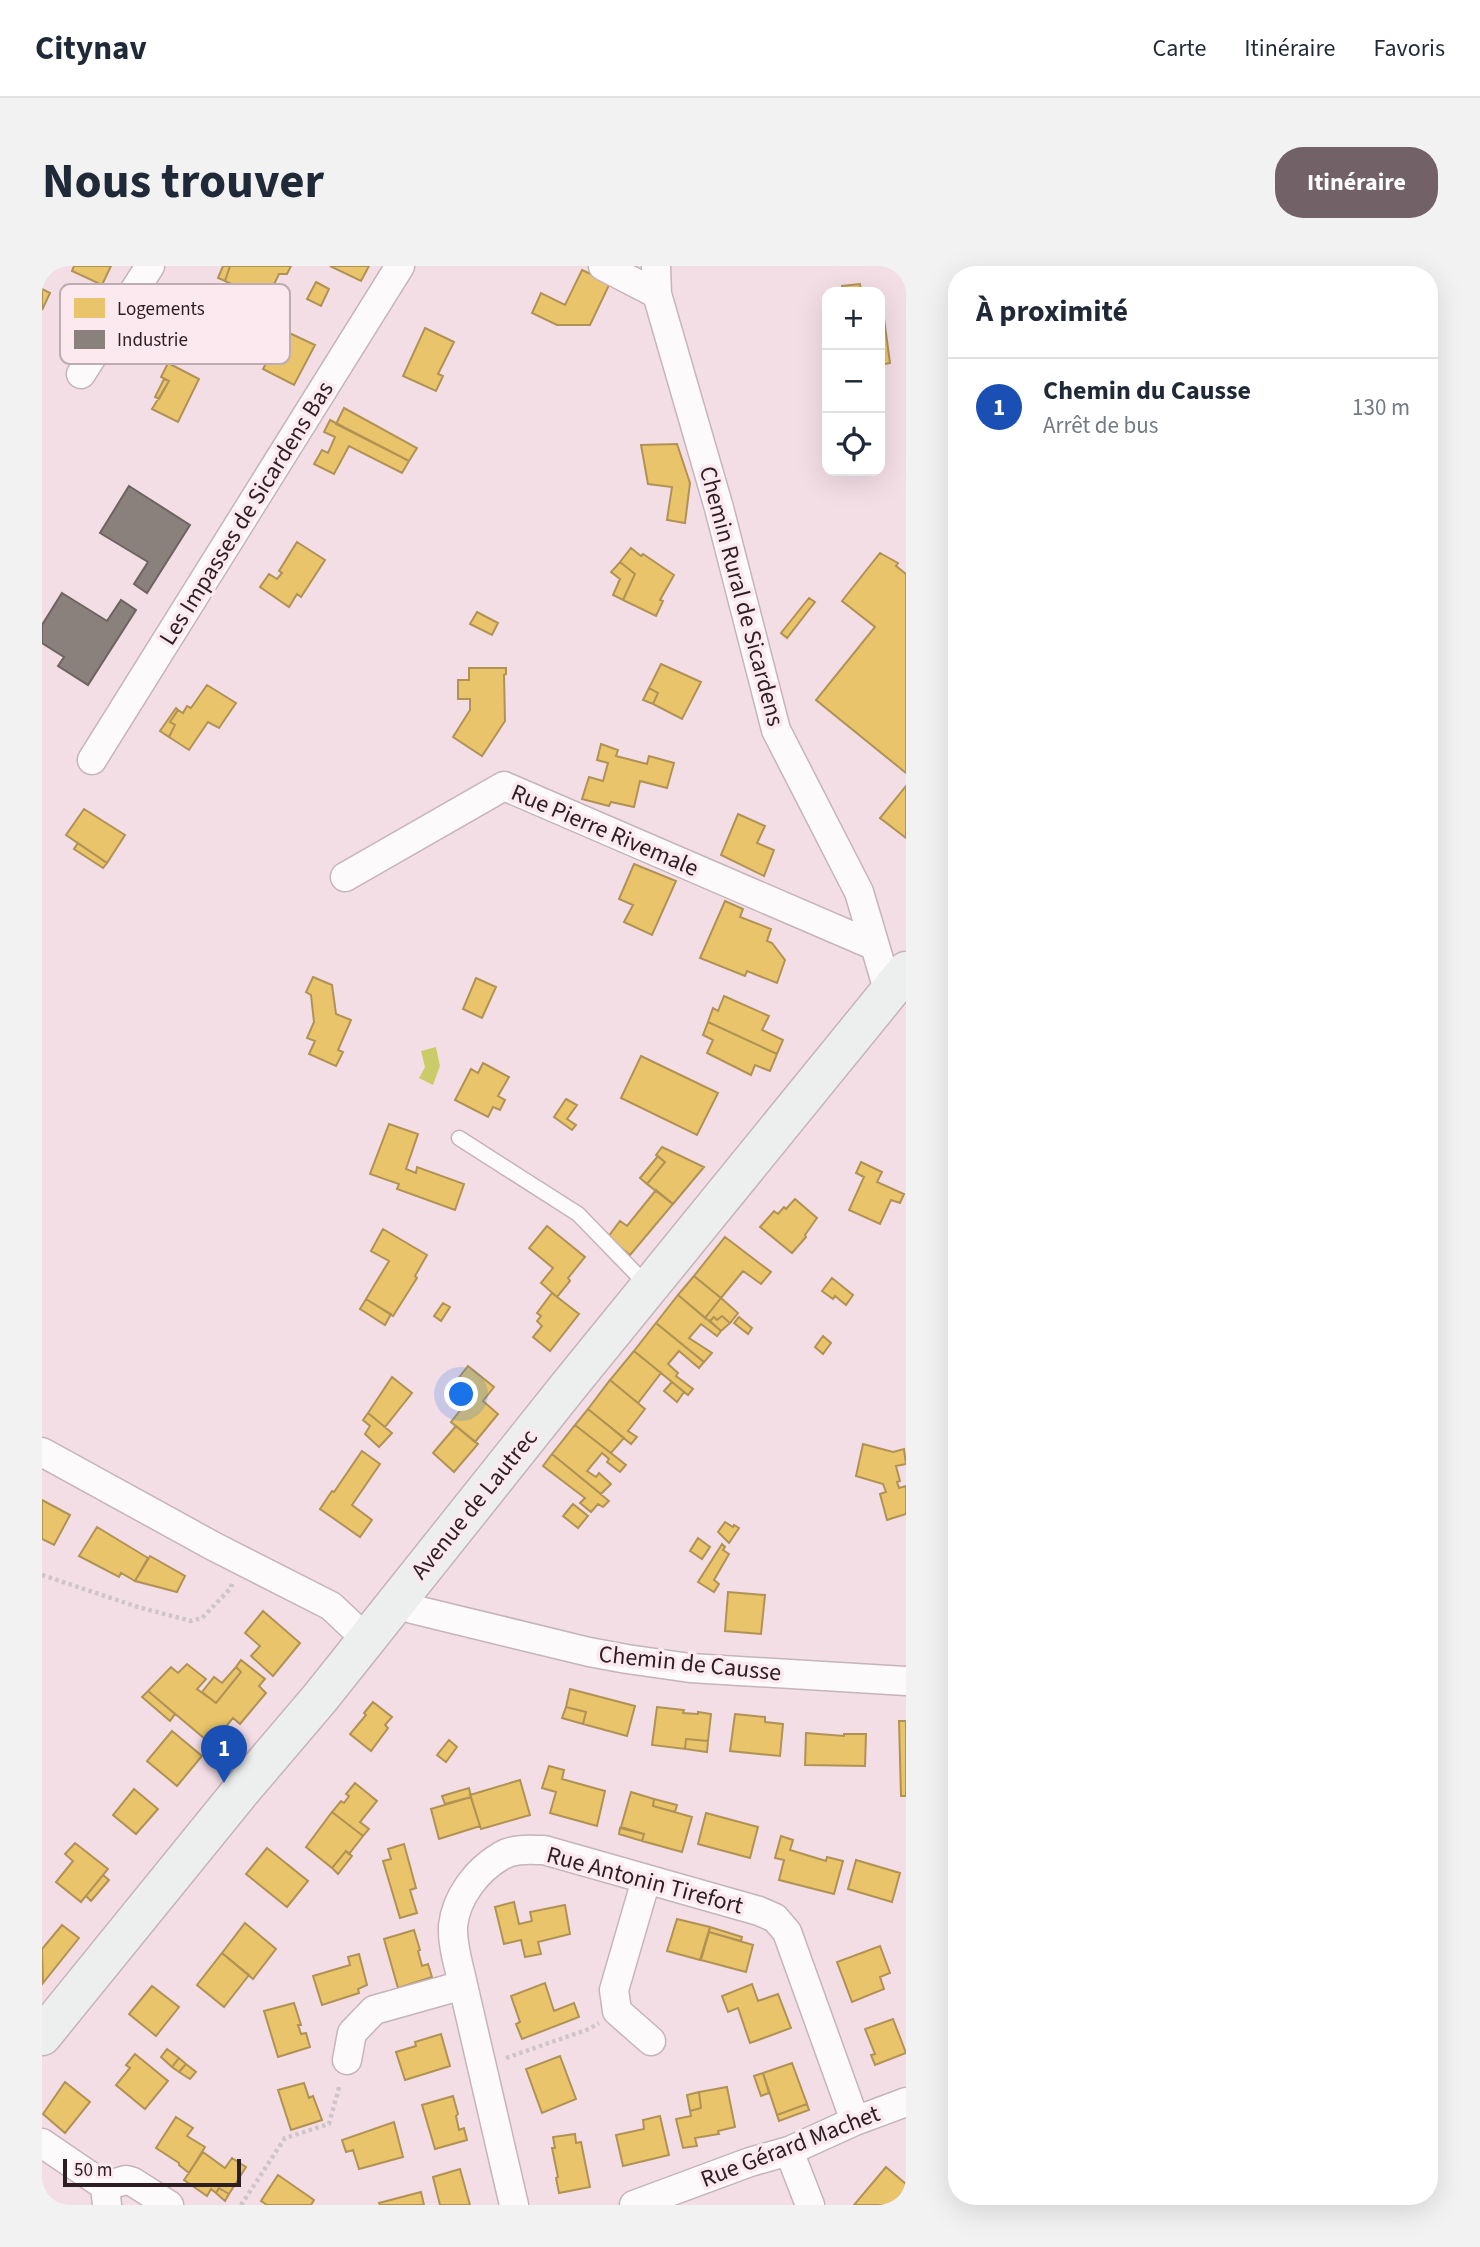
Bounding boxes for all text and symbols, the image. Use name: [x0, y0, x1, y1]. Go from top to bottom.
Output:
text: Citynav: [35, 25, 147, 72]
text: Carte: [1152, 31, 1206, 66]
text: Itinéraire: [1244, 31, 1335, 66]
text: Favoris: [1373, 31, 1445, 66]
text: Nous trouver: [42, 147, 324, 217]
button: Itinéraire: [1275, 147, 1438, 218]
legend: [60, 284, 290, 364]
map controls: [822, 287, 885, 476]
button: +: [822, 287, 885, 350]
text: À proximité: [976, 290, 1128, 333]
text: Logements: [117, 296, 205, 323]
text: Industrie: [117, 327, 188, 354]
button: −: [822, 350, 885, 413]
text: Chemin du Causse: [1043, 372, 1251, 409]
street label: Les Impasses de Sicardens Bas: [151, 374, 342, 652]
text: 1: [993, 391, 1005, 424]
text: 130 m: [1352, 391, 1410, 424]
text: Arrêt de bus: [1043, 409, 1158, 442]
button: locate: [822, 413, 885, 476]
street label: Chemin Rural de Sicardens: [690, 462, 793, 730]
street label: Rue Pierre Rivemale: [506, 775, 704, 886]
your location: [444, 1377, 478, 1411]
street label: Avenue de Lautrec: [403, 1422, 546, 1587]
street label: Chemin de Causse: [597, 1637, 783, 1690]
pin: 1: [201, 1725, 247, 1783]
street label: Rue Antonin Tirefort: [543, 1837, 747, 1924]
street label: Rue Gérard Machet: [695, 2096, 885, 2197]
scale bar: [63, 2156, 242, 2188]
text: 50 m: [74, 2157, 112, 2184]

